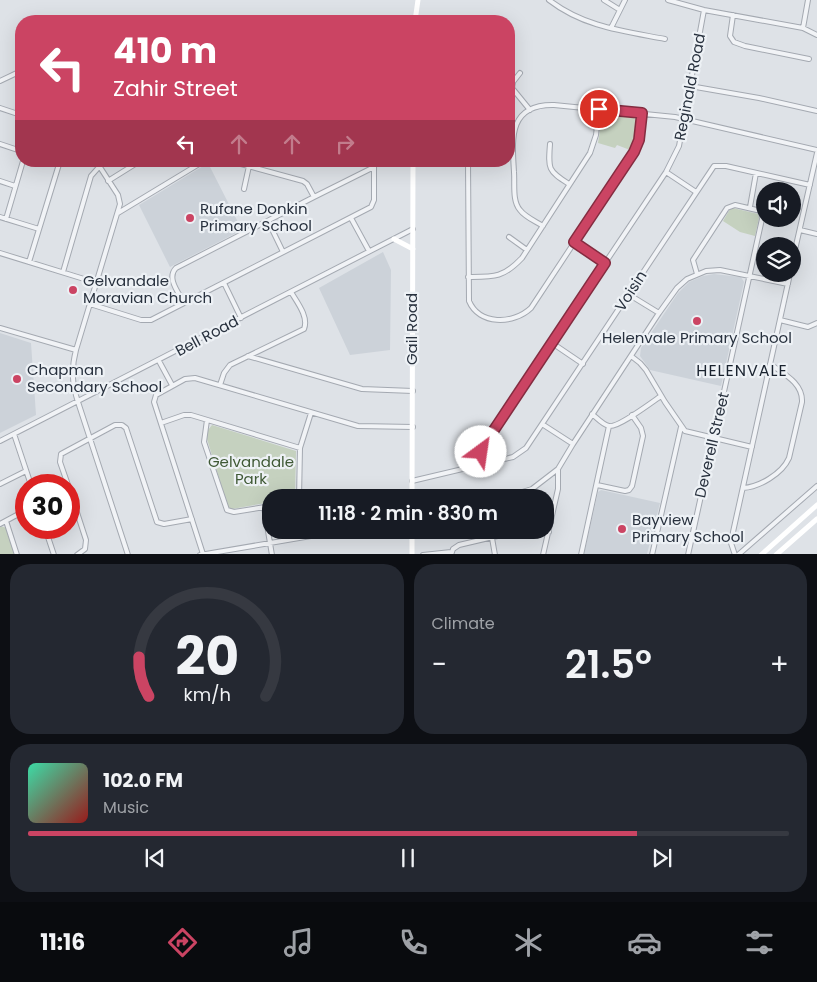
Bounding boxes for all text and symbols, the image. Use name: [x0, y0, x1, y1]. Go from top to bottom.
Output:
text: 410 m: [113, 26, 217, 75]
street label: Reginald Road: [669, 31, 710, 142]
icon: left: [30, 35, 95, 100]
text: Zahir Street: [113, 73, 238, 104]
pin: [578, 88, 620, 130]
icon: arrive: [585, 95, 613, 123]
icon: left: [172, 130, 200, 158]
icon: ahead: [225, 130, 253, 158]
icon: ahead: [278, 130, 306, 158]
icon: right: [331, 130, 359, 158]
map controls: [756, 182, 801, 282]
button: sound: [756, 182, 801, 227]
place label: Rufane Donkin Primary School: [200, 198, 312, 236]
marker: Rufane Donkin Primary School: [184, 212, 196, 224]
button: layers: [756, 237, 801, 282]
street label: Voisin: [610, 266, 652, 315]
place label: Gelvandale Moravian Church: [83, 270, 212, 308]
marker: Gelvandale Moravian Church: [67, 284, 79, 296]
street label: Gail Road: [401, 293, 422, 365]
street label: Bell Road: [171, 310, 242, 361]
marker: Helenvale Primary School: [691, 315, 703, 327]
place label: Helenvale Primary School: [602, 327, 792, 348]
place label: Chapman Secondary School: [27, 359, 162, 397]
district label: HELENVALE: [696, 359, 788, 382]
marker: Chapman Secondary School: [11, 373, 23, 385]
street label: Deverell Street: [689, 390, 734, 500]
position arrow: [454, 425, 506, 477]
park label: Gelvandale Park: [208, 451, 294, 489]
speed limit sign: 30: [15, 474, 80, 539]
text: 11:18 · 2 min · 830 m: [318, 500, 498, 527]
place label: Bayview Primary School: [632, 509, 744, 547]
marker: Bayview Primary School: [616, 523, 628, 535]
text: Climate: [432, 612, 495, 635]
text: 20: [175, 620, 239, 693]
text: 21.5°: [565, 638, 652, 691]
text: −: [432, 645, 447, 684]
text: +: [770, 645, 789, 684]
text: km/h: [183, 682, 231, 707]
text: 102.0 FM: [103, 767, 183, 794]
text: Music: [103, 796, 149, 819]
icon: previous: [141, 844, 169, 872]
icon: pause: [394, 844, 422, 872]
icon: next: [648, 844, 676, 872]
icon: directions: [165, 925, 200, 960]
icon: music: [281, 925, 316, 960]
icon: phone: [396, 925, 431, 960]
icon: climate: [511, 925, 546, 960]
icon: car: [627, 925, 662, 960]
icon: filters: [742, 925, 777, 960]
text: 11:16: [40, 927, 85, 958]

